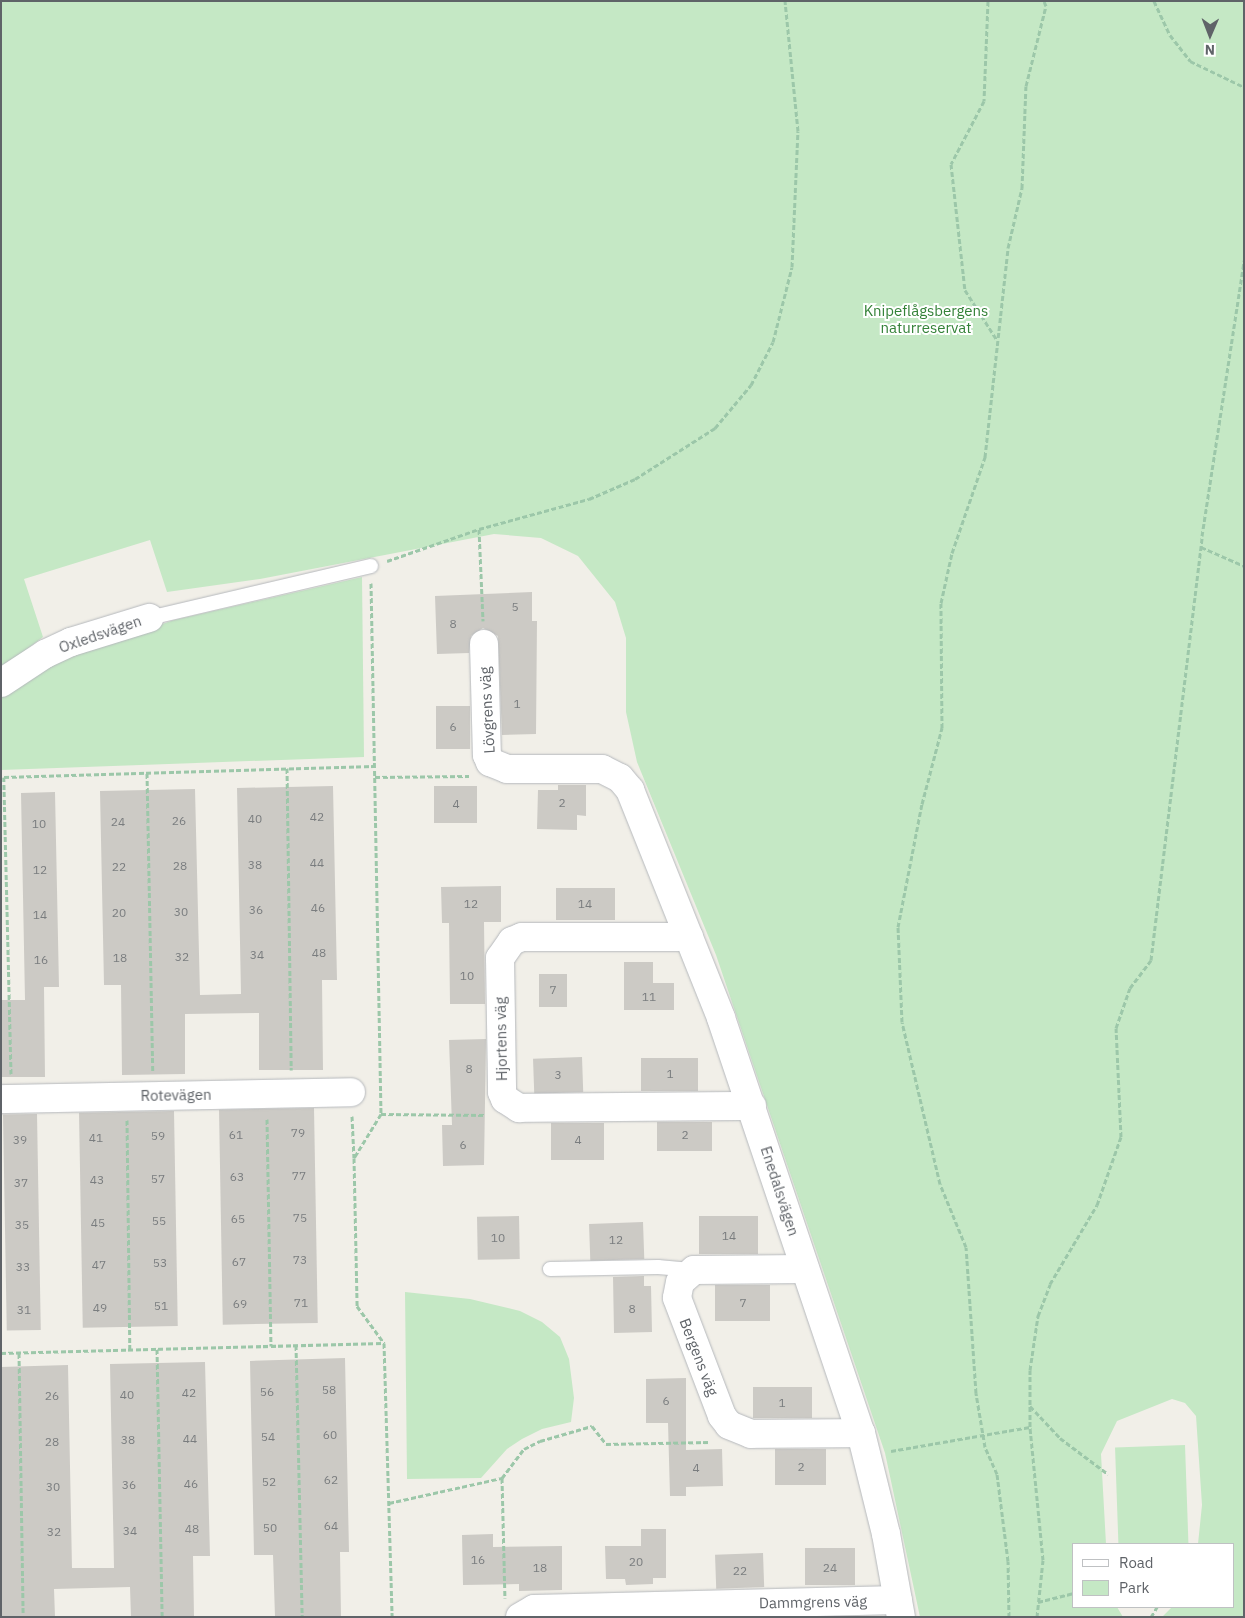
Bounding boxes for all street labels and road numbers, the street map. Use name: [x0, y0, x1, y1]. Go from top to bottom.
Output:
street label: Oxledsvägen: [56, 611, 144, 657]
street label: Lövgrens väg: [476, 666, 498, 754]
street label: Hjortens väg: [491, 997, 511, 1081]
street label: Rotevägen: [140, 1085, 212, 1105]
street label: Enedalsvägen: [757, 1144, 803, 1238]
street label: Bergens väg: [676, 1316, 722, 1398]
street label: Dammgrens väg: [759, 1592, 867, 1612]

